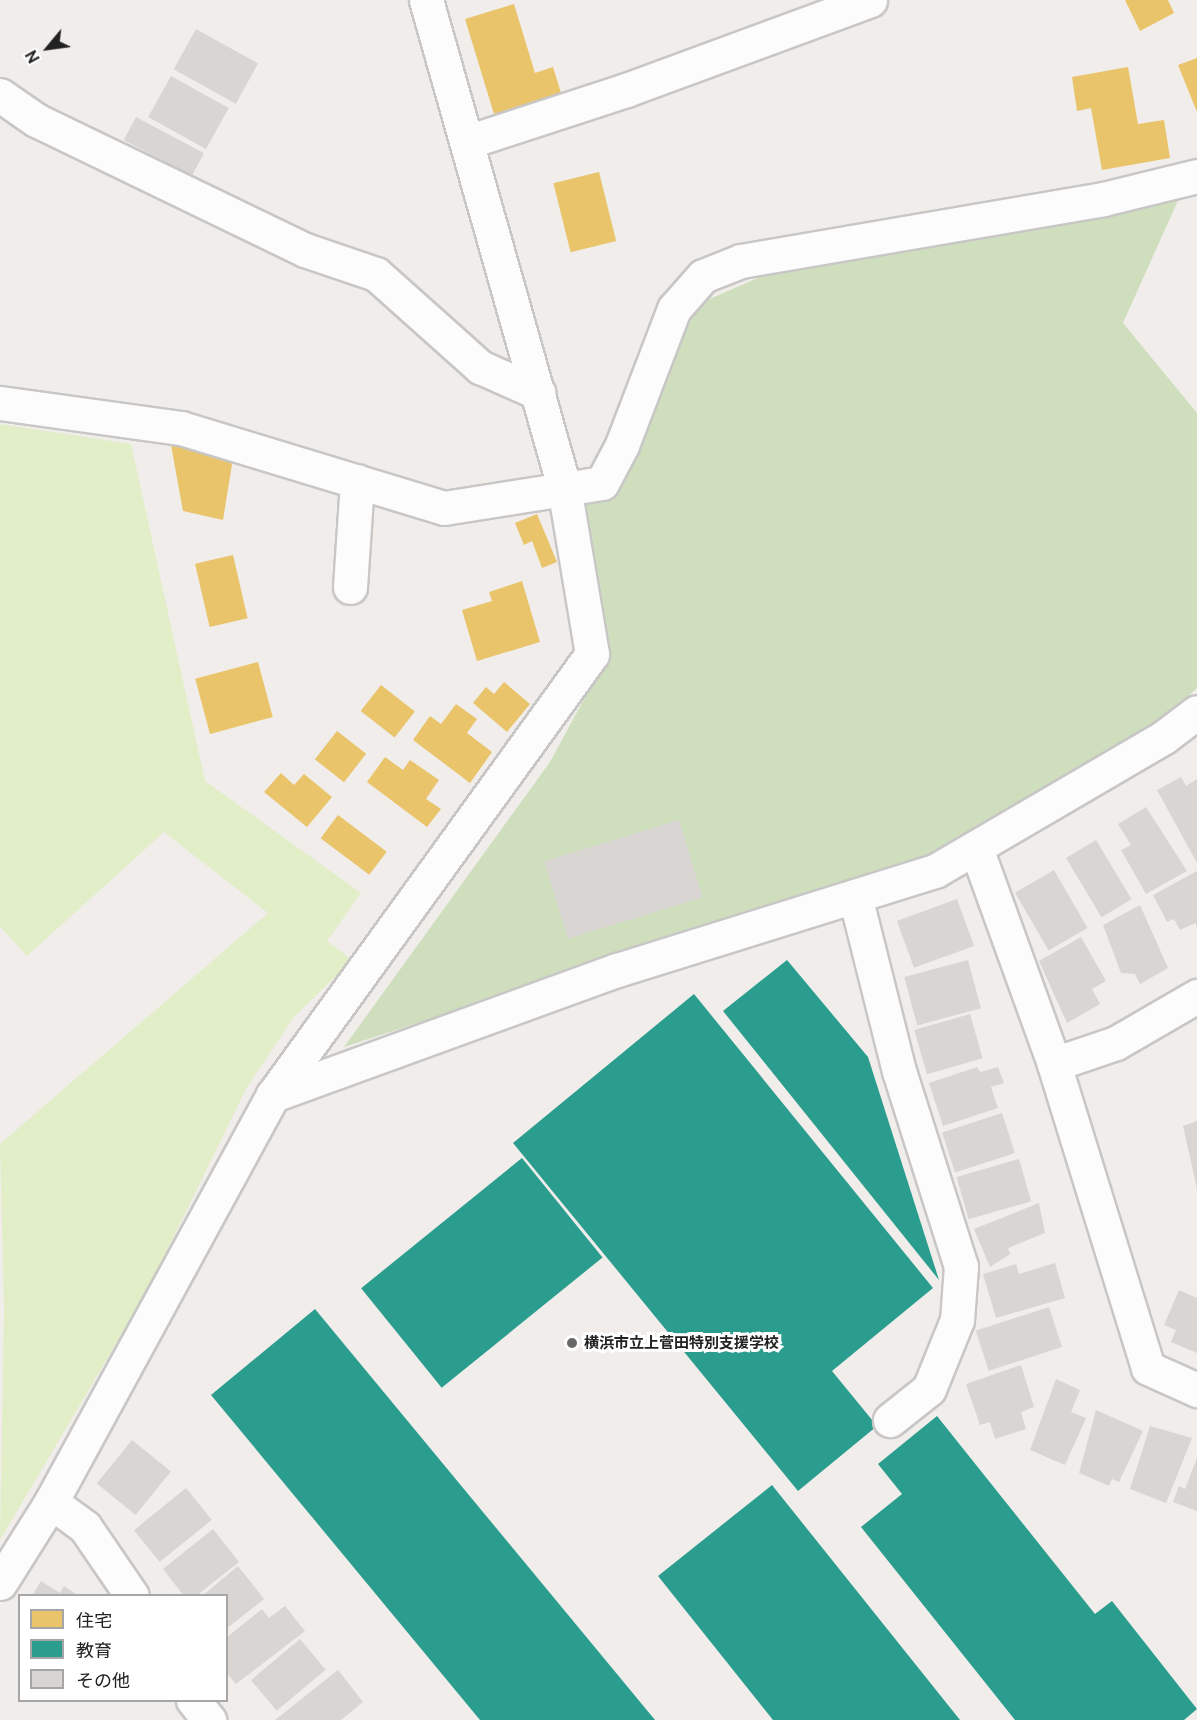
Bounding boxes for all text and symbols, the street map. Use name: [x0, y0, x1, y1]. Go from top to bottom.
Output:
north arrow: [18, 18, 78, 78]
text: N: [21, 47, 43, 66]
place label: 横浜市立上菅田特別支援学校: [584, 1334, 779, 1352]
marker: 横浜市立上菅田特別支援学校: [565, 1336, 579, 1350]
legend: [18, 1594, 228, 1702]
text: 住宅: [76, 1610, 112, 1630]
text: 教育: [76, 1640, 112, 1660]
text: その他: [76, 1670, 130, 1690]

